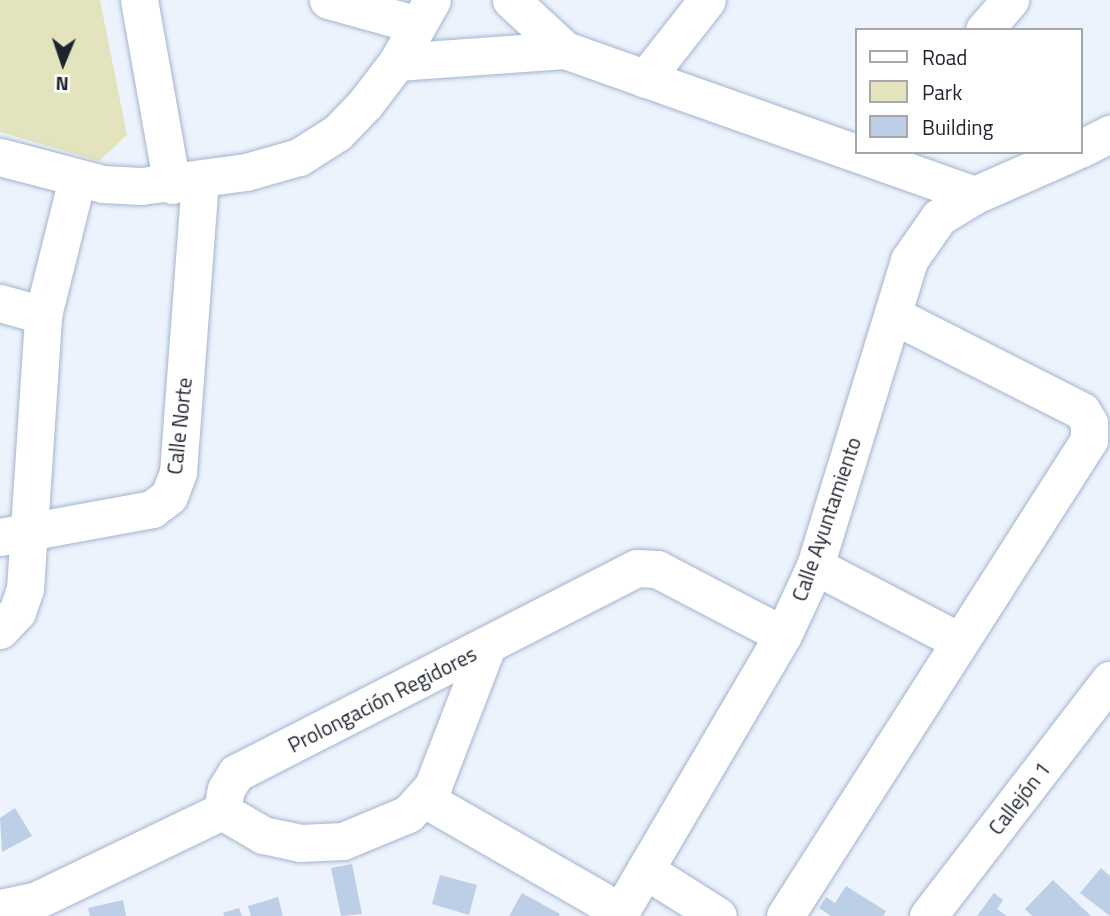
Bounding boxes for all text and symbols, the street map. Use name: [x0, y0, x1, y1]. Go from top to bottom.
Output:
north arrow: [28, 28, 98, 98]
legend: [855, 28, 1082, 154]
text: Road: [922, 41, 967, 73]
text: N: [55, 70, 69, 99]
text: Park: [922, 76, 962, 108]
text: Building: [922, 111, 993, 143]
street label: Calle Norte: [161, 376, 197, 476]
street label: Calle Ayuntamiento: [786, 434, 866, 604]
street label: Prolongación Regidores: [284, 641, 480, 757]
street label: Callejón 1: [983, 757, 1055, 839]

